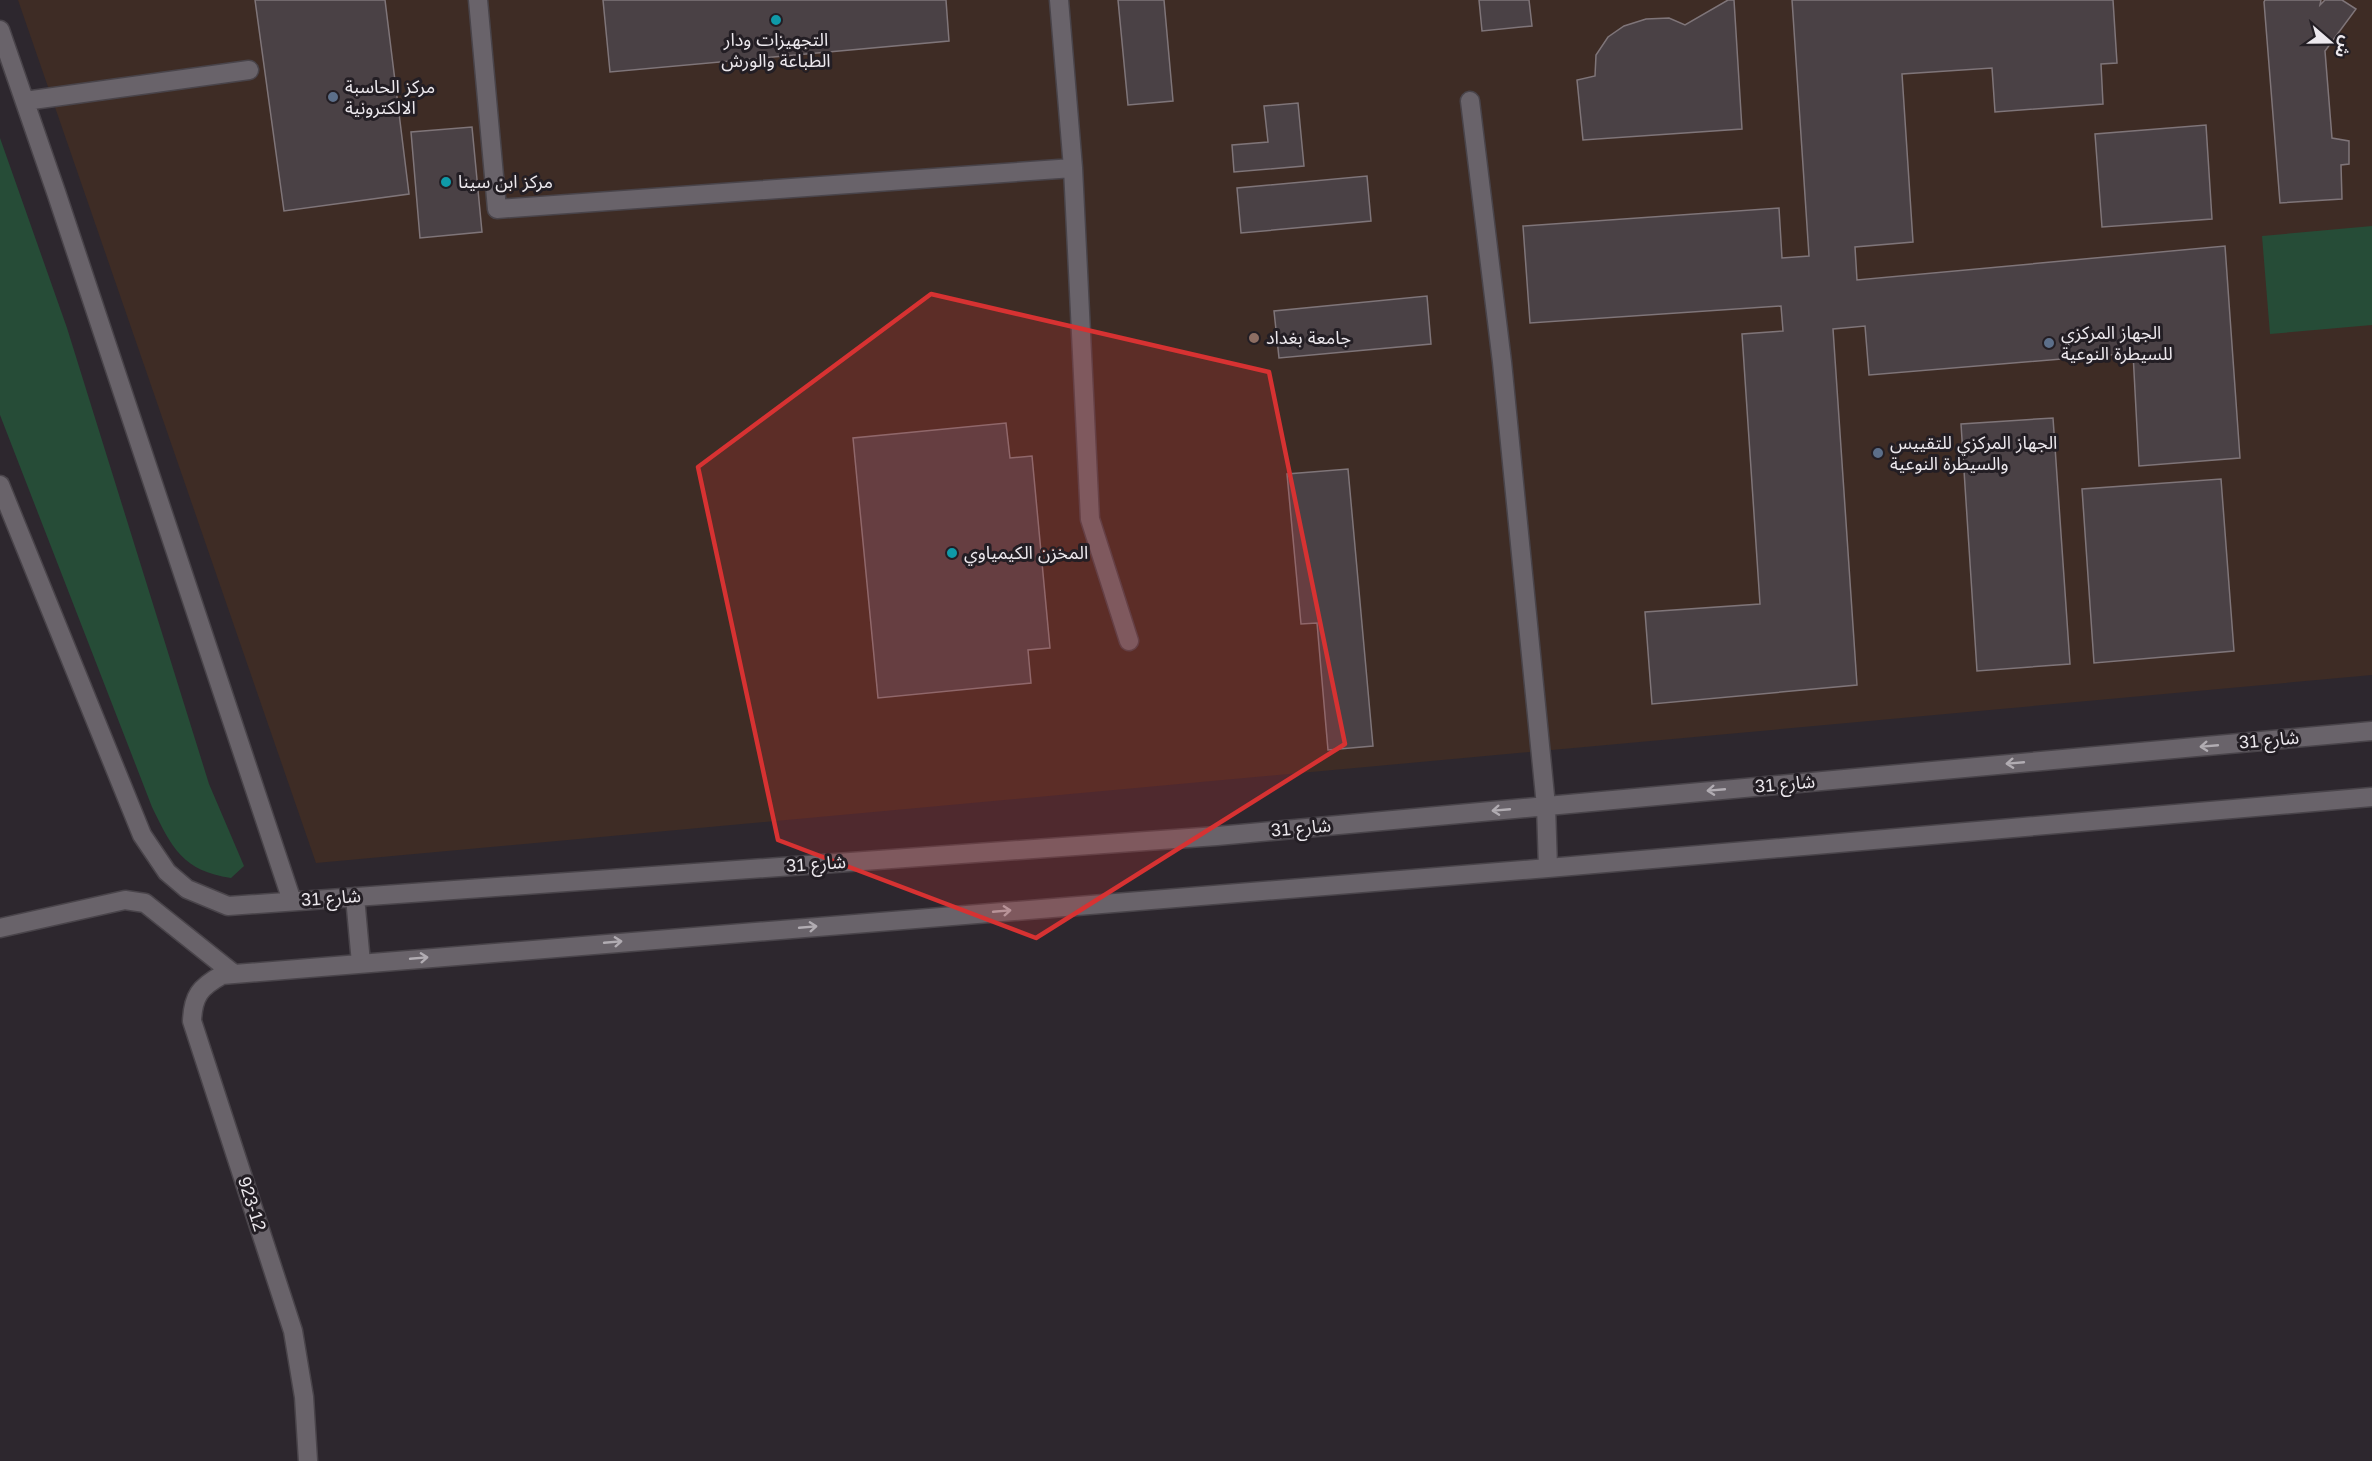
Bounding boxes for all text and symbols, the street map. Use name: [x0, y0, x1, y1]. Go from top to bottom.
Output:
north arrow: [2300, 12, 2360, 72]
marker: التجهيزات ودار الطباعة والورش: [769, 13, 783, 27]
place label: التجهيزات ودار الطباعة والورش: [721, 30, 831, 72]
text: ش: [2331, 33, 2355, 60]
place label: مركز الحاسبة الالكترونية: [345, 77, 435, 119]
marker: مركز الحاسبة الالكترونية: [326, 90, 340, 104]
place label: مركز ابن سينا: [458, 172, 553, 193]
marker: مركز ابن سينا: [439, 175, 453, 189]
place label: الجهاز المركزي للسيطرة النوعية: [2061, 323, 2173, 365]
place label: جامعة بغداد: [1266, 328, 1351, 348]
marker: جامعة بغداد: [1247, 331, 1261, 345]
marker: الجهاز المركزي للسيطرة النوعية: [2042, 336, 2056, 350]
place label: الجهاز المركزي للتقييس والسيطرة النوعية: [1890, 433, 2057, 475]
marker: الجهاز المركزي للتقييس والسيطرة النوعية: [1871, 446, 1885, 460]
place label: المخزن الكيمياوي: [964, 543, 1088, 566]
marker: المخزن الكيمياوي: [945, 546, 959, 560]
street label: شارع 31: [2238, 727, 2300, 757]
one-way arrow: [2200, 741, 2220, 752]
one-way arrow: [2005, 758, 2025, 769]
street label: شارع 31: [1754, 771, 1816, 801]
one-way arrow: [1707, 785, 1727, 796]
one-way arrow: [1492, 805, 1512, 816]
street label: شارع 31: [1270, 815, 1332, 845]
street label: شارع 31: [785, 852, 847, 880]
street label: شارع 31: [300, 886, 362, 914]
one-way arrow: [992, 906, 1012, 917]
one-way arrow: [797, 921, 817, 932]
one-way arrow: [603, 937, 623, 948]
one-way arrow: [408, 952, 428, 963]
street label: 923-12: [234, 1174, 270, 1234]

